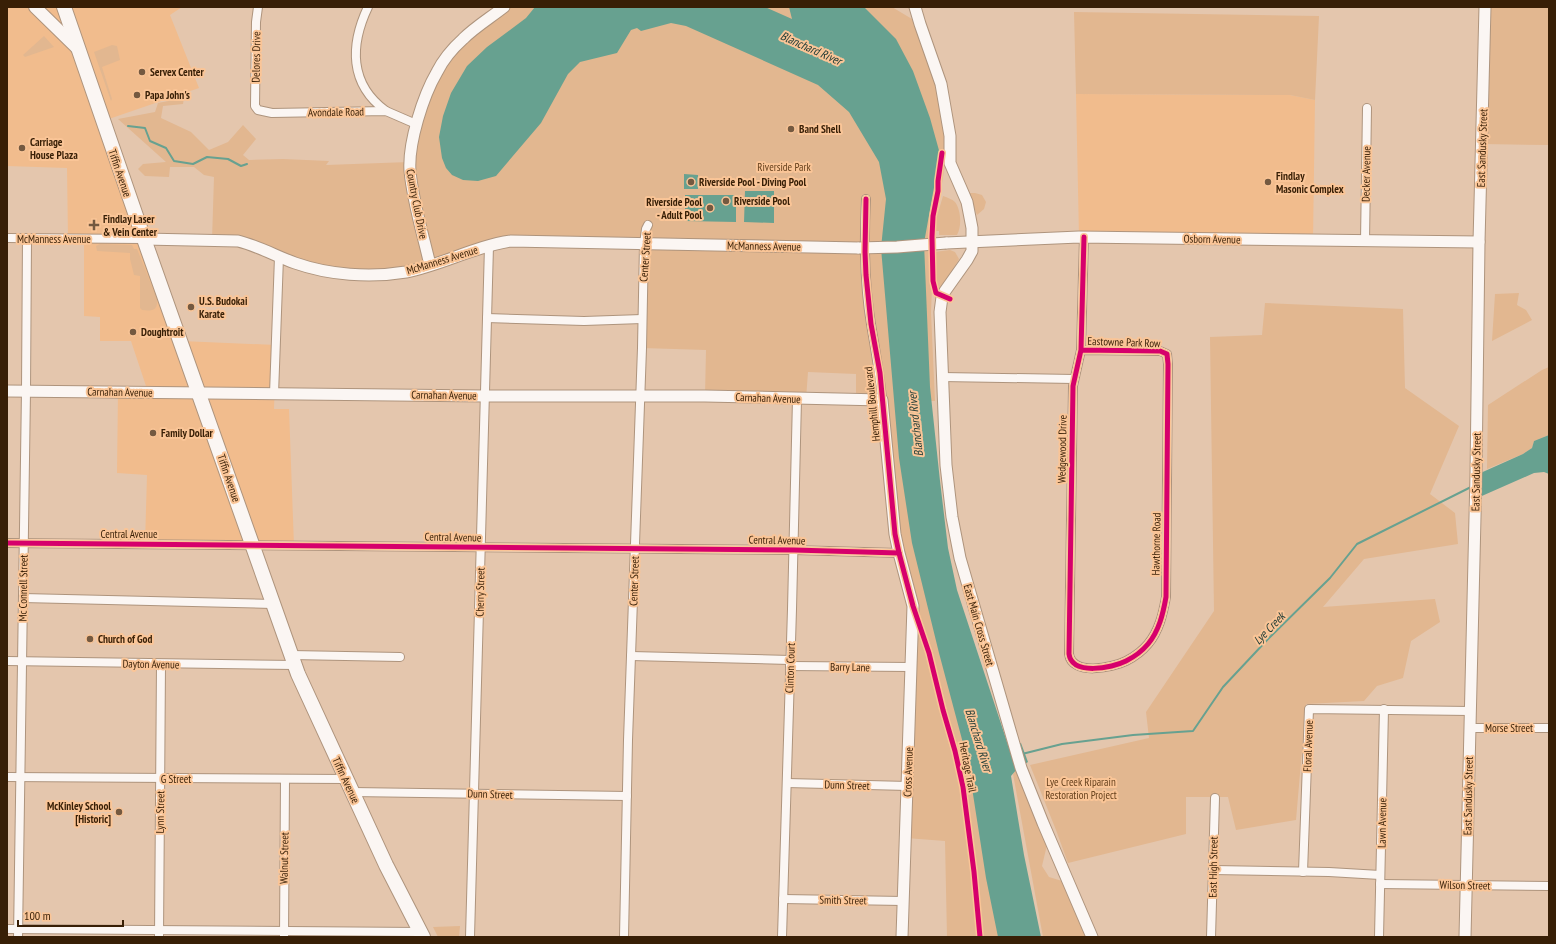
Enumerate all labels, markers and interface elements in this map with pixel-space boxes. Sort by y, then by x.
water label: Blanchard River [778,28,845,69]
street label: Delores Drive [249,31,263,83]
place label: Servex Center [150,65,205,79]
marker: Servex Center [137,67,147,77]
place label: Papa John's [145,88,190,102]
marker: Papa John's [132,90,142,100]
street label: Avondale Road [308,105,364,119]
street label: East Sandusky Street [1474,108,1490,188]
place label: Band Shell [799,122,841,136]
marker: Band Shell [786,124,796,134]
place label: Carriage House Plaza [30,135,78,162]
marker: Carriage House Plaza [17,143,27,153]
street label: Decker Avenue [1359,146,1373,202]
street label: Tiffin Avenue [105,147,135,199]
park label: Riverside Park [757,160,812,174]
street label: Country Club Drive [403,168,431,241]
place label: Findlay Masonic Complex [1276,169,1344,196]
place label: Riverside Pool - Diving Pool [699,175,806,189]
marker: Riverside Pool - Diving Pool [686,177,696,187]
marker: Findlay Masonic Complex [1263,177,1273,187]
place label: Riverside Pool [734,194,790,208]
place label: Riverside Pool - Adult Pool [646,195,702,222]
marker: Riverside Pool [721,196,731,206]
marker: Riverside Pool - Adult Pool [705,203,715,213]
place label: Findlay Laser & Vein Center [103,212,158,239]
marker: Findlay Laser & Vein Center [88,219,100,231]
street label: McManness Avenue [17,232,91,246]
street label: Center Street [636,232,654,282]
street label: Osborn Avenue [1183,232,1241,247]
street label: McManness Avenue [727,238,801,254]
street label: McManness Avenue [405,242,480,277]
place label: U.S. Budokai Karate [199,294,248,321]
marker: U.S. Budokai Karate [186,302,196,312]
place label: Doughtroit [141,325,184,339]
marker: Doughtroit [128,327,138,337]
street label: Eastowne Park Row [1087,334,1161,350]
street label: Hemphill Boulevard [861,366,883,442]
street label: Carnahan Avenue [87,384,153,400]
street label: Carnahan Avenue [411,387,477,403]
water label: Blanchard River [904,389,926,457]
street label: Carnahan Avenue [735,390,801,406]
street label: Wedgewood Drive [1054,414,1070,483]
place label: Family Dollar [161,426,214,440]
marker: Family Dollar [148,428,158,438]
street label: East Sandusky Street [1468,433,1484,511]
street label: Tiffin Avenue [214,452,244,504]
street label: Hawthorne Road [1148,512,1164,576]
street label: Central Avenue [101,527,158,541]
street label: Central Avenue [424,530,482,545]
street label: Central Avenue [748,533,806,548]
street label: Mc Connell Street [15,554,31,622]
street label: Center Street [626,556,642,606]
street label: Cherry Street [473,567,487,617]
street label: East Main Cross Street [961,583,997,667]
water label: Lye Creek [1250,608,1289,647]
place label: Church of God [98,632,152,646]
marker: Church of God [85,634,95,644]
street label: Clinton Court [782,643,798,693]
street label: Dayton Avenue [123,657,180,672]
street label: Barry Lane [830,660,871,674]
water label: Blanchard River [962,707,996,775]
street label: Floral Avenue [1300,719,1316,772]
street label: Morse Street [1485,721,1533,735]
street label: Heritage Trail [956,741,980,794]
street label: Cross Avenue [900,746,916,797]
street label: Tiffin Avenue [329,755,363,806]
street label: East Sandusky Street [1460,757,1476,835]
street label: G Street [161,772,191,786]
park label: Lye Creek Riparain Restoration Project [1045,775,1117,802]
street label: Dunn Street [824,777,870,793]
street label: Dunn Street [467,786,513,802]
street label: Lynn Street [153,791,167,833]
street label: Lawn Avenue [1375,797,1389,848]
place label: McKinley School [Historic] [47,799,111,827]
marker: McKinley School [Historic] [114,807,124,817]
street label: Walnut Street [277,832,291,884]
street label: East High Street [1205,836,1221,898]
street label: Wilson Street [1440,878,1490,892]
street label: Smith Street [819,893,867,907]
scale bar [18,902,123,928]
text: 100 m [24,908,51,923]

